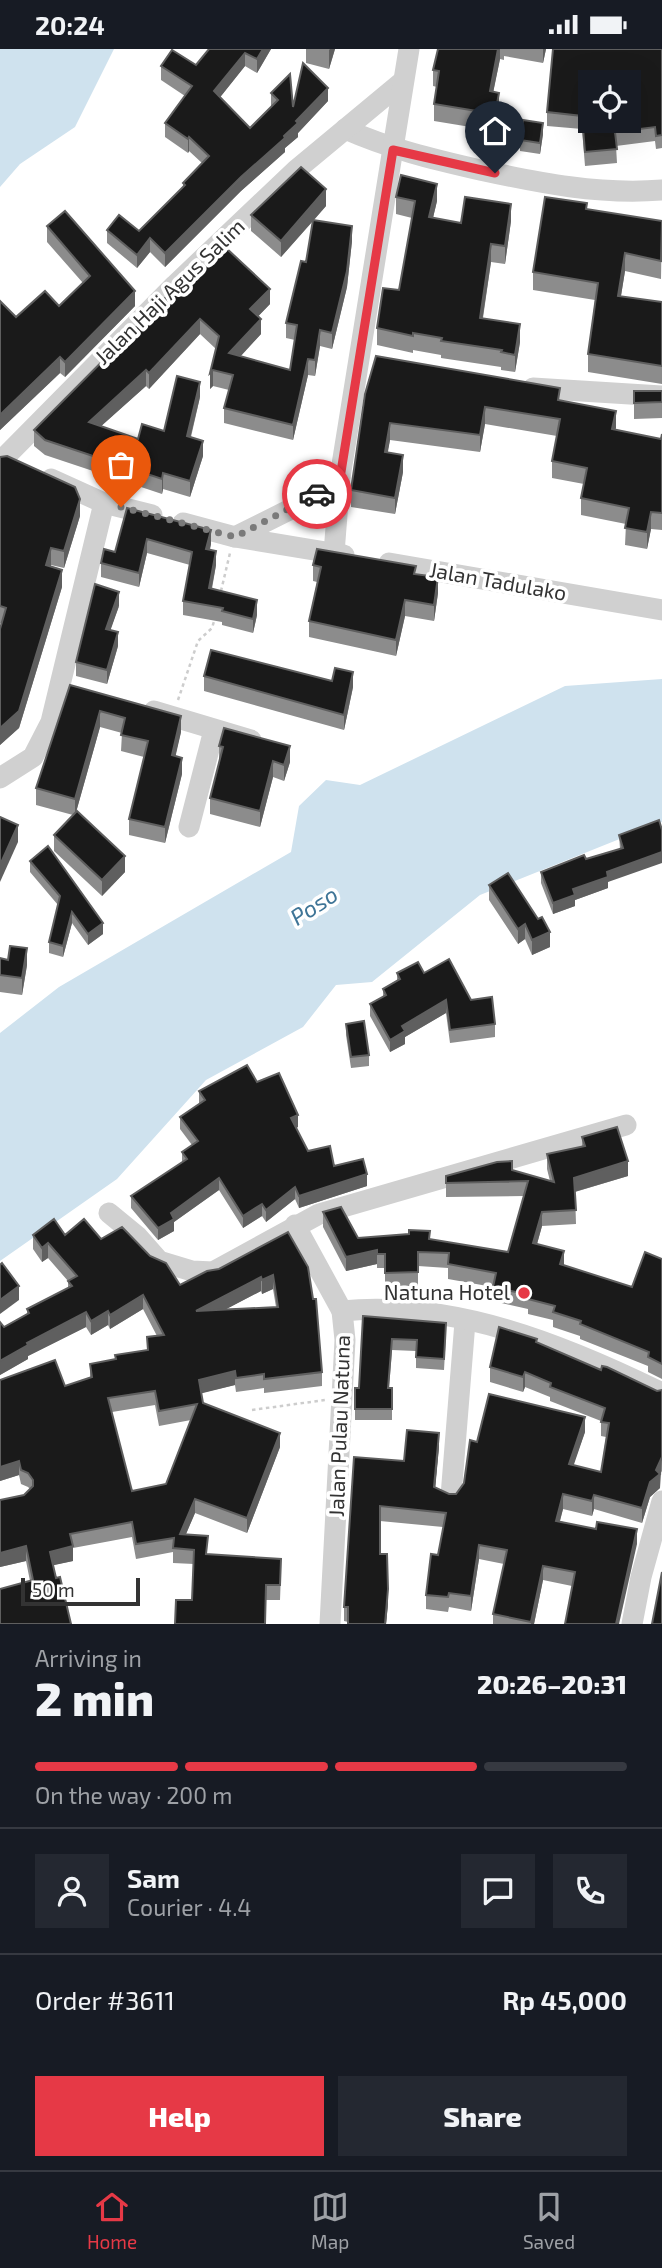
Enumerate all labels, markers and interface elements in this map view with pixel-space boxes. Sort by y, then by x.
text: 20:24 [35,9,105,40]
map controls [578,70,641,133]
button: locate [578,70,641,133]
pin [465,101,525,173]
icon: home [476,112,514,150]
street label: Jalan Haji Agus Salim [89,213,250,370]
pin [91,435,151,507]
icon: bag [102,446,140,484]
courier [282,459,352,529]
icon: car [298,475,336,513]
street label: Jalan Tadulako [428,556,569,605]
water label: Poso [284,880,343,931]
place label: Natuna Hotel [384,1279,511,1304]
marker: Natuna Hotel [516,1285,532,1301]
street label: Jalan Pulau Natuna [323,1334,354,1517]
scale bar [21,1575,140,1607]
text: 50 m [32,1578,75,1601]
text: Arriving in [35,1644,142,1672]
text: 20:26–20:31 [477,1668,627,1699]
text: 2 min [35,1670,154,1725]
text: On the way · 200 m [35,1781,232,1809]
button: person [35,1854,109,1928]
button: chat [461,1854,535,1928]
button: phone [553,1854,627,1928]
text: Sam [127,1862,180,1893]
text: Courier · 4.4 [127,1893,251,1921]
text: Order #3611 [35,1984,175,2015]
text: Rp 45,000 [503,1984,627,2015]
button: Help [35,2076,324,2156]
button: Share [338,2076,627,2156]
tab: Home [87,2188,137,2253]
tab: Map [311,2188,349,2253]
tab: Saved [523,2188,575,2253]

